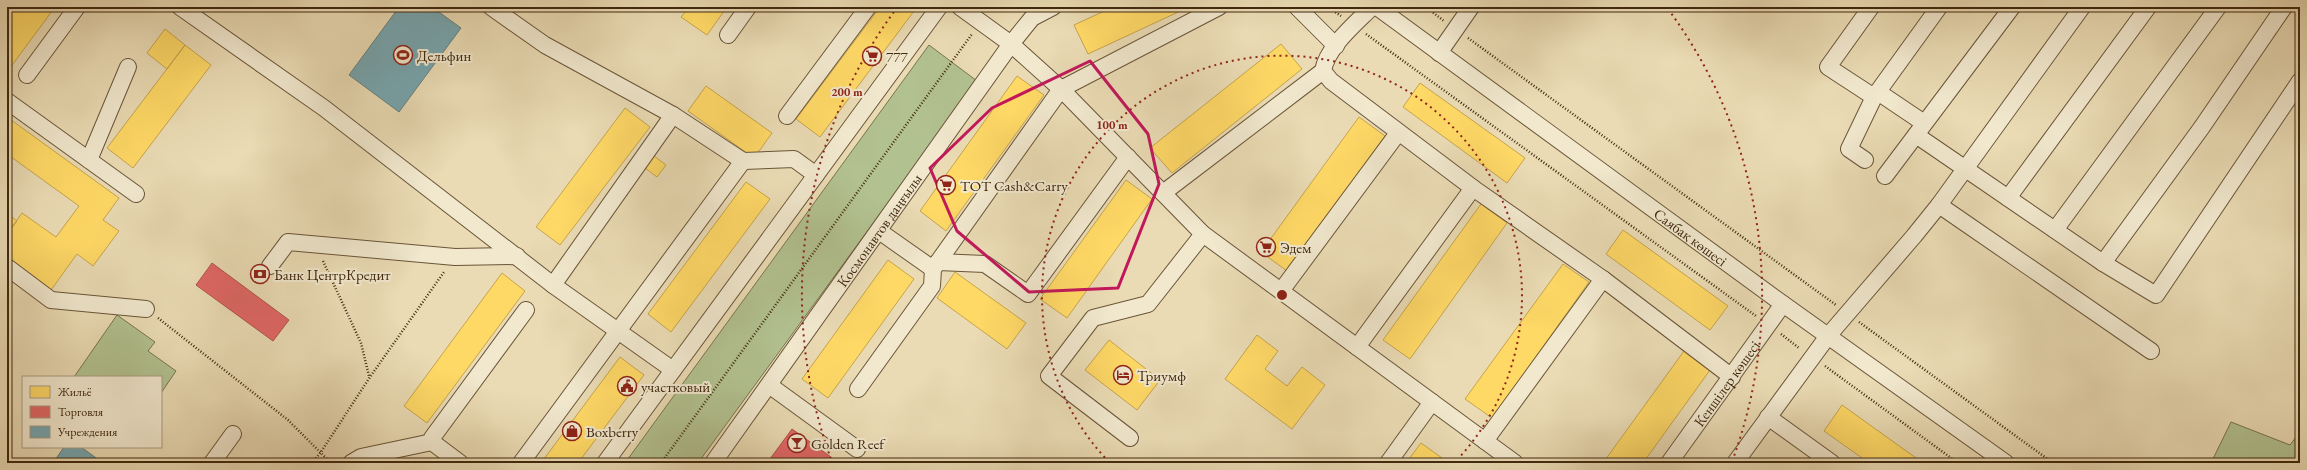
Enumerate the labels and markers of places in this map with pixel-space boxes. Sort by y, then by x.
sports icon: Дельфин [392,44,414,66]
supermarket icon: 777 [861,45,883,67]
place label: Дельфин [417,46,471,65]
place label: 777 [886,47,908,66]
supermarket icon: TOT Cash&Carry [935,174,957,196]
place label: TOT Cash&Carry [960,176,1068,195]
supermarket icon: Эдем [1255,236,1277,258]
place label: Эдем [1280,238,1312,257]
bank icon: Банк ЦентрКредит [249,263,271,285]
place label: Банк ЦентрКредит [274,265,390,284]
centre of rings [1275,288,1289,302]
hotel icon: Триумф [1112,364,1134,386]
place label: Триумф [1137,366,1186,385]
public building icon: участковый [616,375,638,397]
place label: участковый [641,377,710,396]
shop icon: Boxberry [561,420,583,442]
place label: Boxberry [586,422,639,441]
bar icon: Golden Reef [786,432,808,454]
place label: Golden Reef [811,434,886,453]

